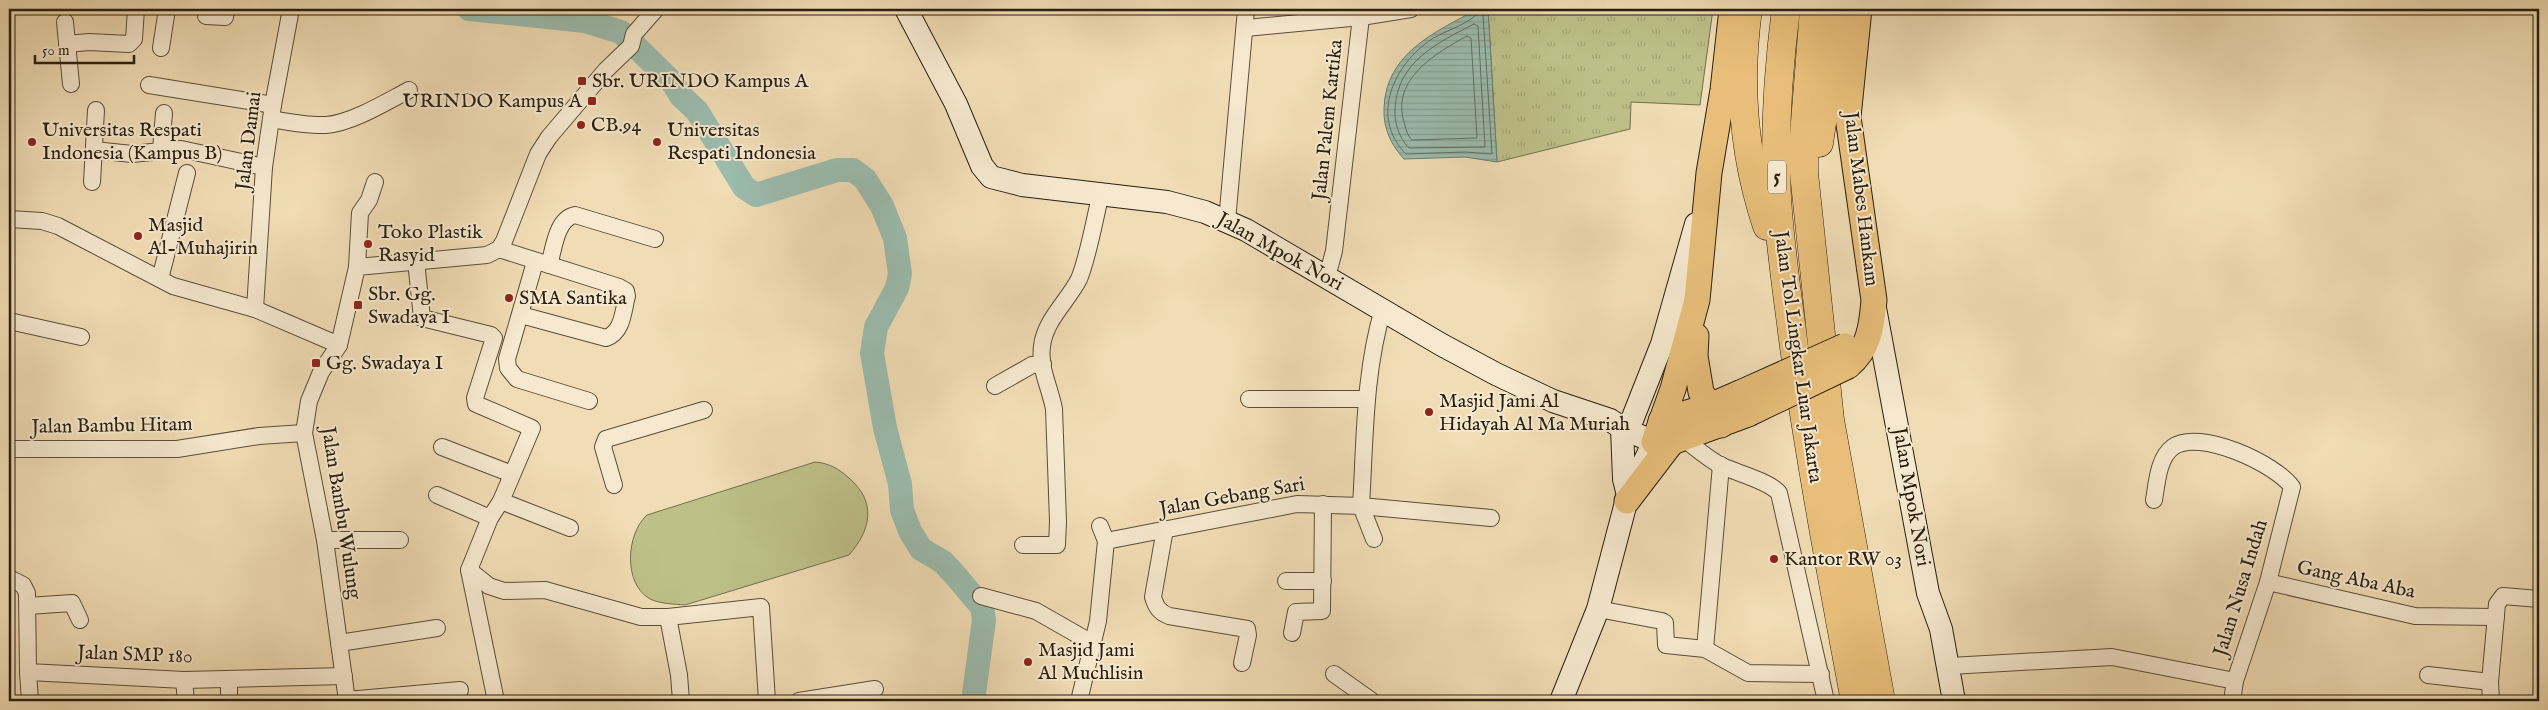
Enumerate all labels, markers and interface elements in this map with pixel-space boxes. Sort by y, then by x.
scale bar [35,32,134,64]
street label: Jalan Palem Kartika [1307,38,1349,204]
text: 50 m [42,41,70,60]
place label: Sbr. URINDO Kampus A [592,69,809,94]
marker: Sbr. URINDO Kampus A [576,75,588,87]
place label: URINDO Kampus A [402,89,582,114]
street label: Jalan Damai [230,90,267,194]
marker: URINDO Kampus A [586,95,598,107]
street label: Jalan Mabes Hankam [1838,108,1884,288]
place label: CB.94 [591,113,641,138]
place label: Universitas Respati Indonesia (Kampus B) [42,118,222,166]
place label: Universitas Respati Indonesia [667,118,816,166]
marker: CB.94 [575,119,587,131]
marker: Universitas Respati Indonesia (Kampus B) [26,136,38,148]
marker: Universitas Respati Indonesia [651,136,663,148]
road number: 5 [1768,160,1786,193]
street label: Jalan Mpok Nori [1211,206,1348,297]
place label: Masjid Al-Muhajirin [147,213,258,261]
place label: Toko Plastik Rasyid [378,220,483,268]
street label: Jalan Tol Lingkar Luar Jakarta [1768,227,1828,485]
marker: Masjid Al-Muhajirin [132,230,144,242]
marker: Toko Plastik Rasyid [362,238,374,250]
place label: Sbr. Gg. Swadaya I [368,282,451,330]
place label: SMA Santika [519,286,627,311]
marker: SMA Santika [503,292,515,304]
marker: Sbr. Gg. Swadaya I [352,299,364,311]
place label: Gg. Swadaya I [326,351,444,376]
marker: Gg. Swadaya I [310,357,322,369]
place label: Masjid Jami Al Hidayah Al Ma Muriah [1439,389,1630,437]
marker: Masjid Jami Al Hidayah Al Ma Muriah [1423,406,1435,418]
street label: Jalan Bambu Hitam [29,412,193,440]
street label: Jalan Bambu Wulung [315,423,367,602]
street label: Jalan Mpok Nori [1886,423,1936,569]
street label: Jalan Gebang Sari [1155,472,1307,522]
street label: Jalan Nusa Indah [2208,516,2274,661]
place label: Kantor RW 03 [1784,547,1902,572]
marker: Kantor RW 03 [1768,553,1780,565]
street label: Gang Aba Aba [2294,555,2418,605]
place label: Masjid Jami Al Muchlisin [1037,638,1144,686]
street label: Jalan SMP 180 [75,640,193,670]
marker: Masjid Jami Al Muchlisin [1022,656,1034,668]

